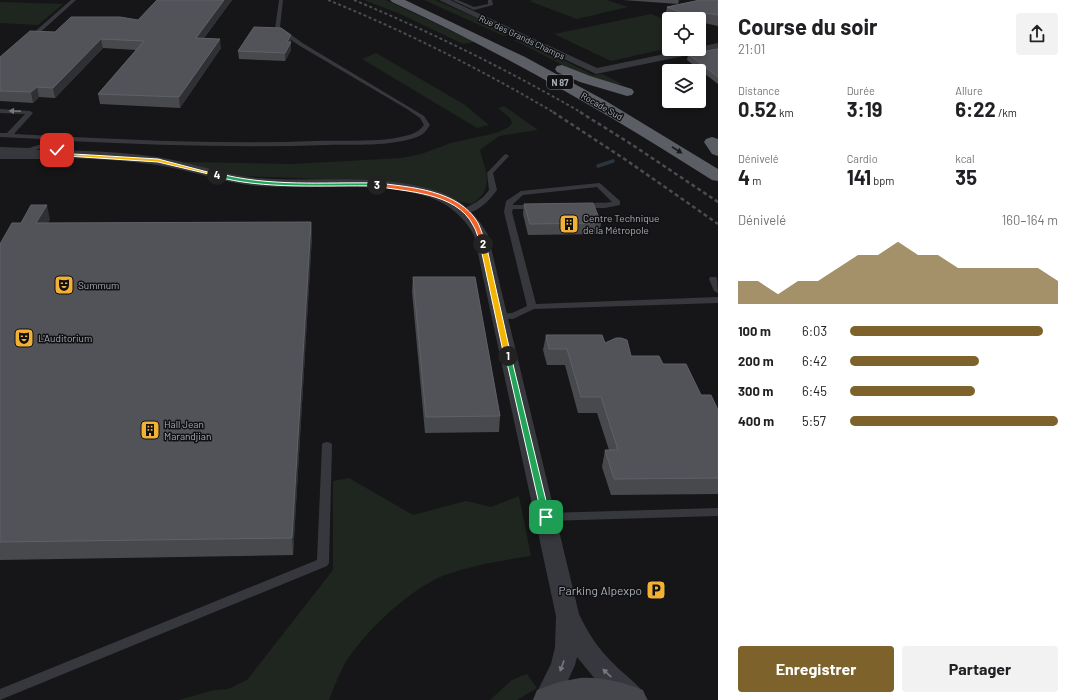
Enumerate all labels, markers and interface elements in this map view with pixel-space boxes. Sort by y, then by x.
street label: Rue des Grands Champs [477,12,567,62]
map controls [662,12,706,108]
button: locate [662,12,706,56]
text: Course du soir [738,13,877,39]
button: share [1016,13,1058,55]
text: 21:01 [738,41,765,57]
button: layers [662,64,706,108]
road number: N 87 [547,75,573,89]
text: Distance [738,84,780,97]
text: Durée [847,84,875,97]
text: Allure [955,84,983,97]
street label: Rocade Sud [579,90,625,122]
text: 0.52 [738,97,777,121]
text: 3:19 [847,97,882,121]
text: 6:22 [955,97,996,121]
text: km [777,106,794,119]
text: /km [996,106,1017,119]
one-way arrow [9,108,21,115]
pin [40,133,74,167]
icon: check [46,139,68,161]
one-way arrow [671,147,683,154]
text: Dénivelé [738,152,779,165]
text: Cardio [847,152,878,165]
text: kcal [955,152,975,165]
pin: 4 [207,165,227,185]
text: 4 [738,165,750,189]
text: 141 [847,165,871,189]
text: 35 [955,165,977,189]
text: 4 [214,168,220,181]
text: m [750,174,761,187]
text: bpm [871,174,894,187]
pin: 3 [367,175,387,195]
text: 3 [374,178,380,191]
place label: Centre Technique de la Métropole [583,212,659,236]
text: Dénivelé [738,212,786,228]
text: 160–164 m [1002,212,1058,228]
building icon: Centre Technique de la Métropole [558,213,580,235]
pin: 2 [473,234,493,254]
text: 2 [480,237,486,250]
theatre icon: Summum [53,274,75,296]
place label: Summum [78,279,119,291]
text: 100 m [738,323,771,339]
text: 6:03 [802,323,827,339]
theatre icon: L'Auditorium [13,327,35,349]
place label: L'Auditorium [38,332,92,344]
pin: 1 [498,346,518,366]
text: 1 [506,349,510,362]
text: 200 m [738,353,774,369]
text: 6:42 [802,353,827,369]
text: 300 m [738,383,773,399]
text: 6:45 [802,383,827,399]
text: 400 m [738,413,774,429]
text: 5:57 [802,413,826,429]
place label: Hall Jean Marandjian [164,418,211,442]
building icon: Hall Jean Marandjian [139,419,161,441]
pin [529,500,563,534]
icon: arrive [535,506,557,528]
parking icon: Parking Alpexpo [645,579,667,601]
place label: Parking Alpexpo [558,583,642,597]
button: Enregistrer [738,646,894,692]
button: Partager [902,646,1058,692]
one-way arrow [559,661,565,673]
one-way arrow [602,668,612,678]

